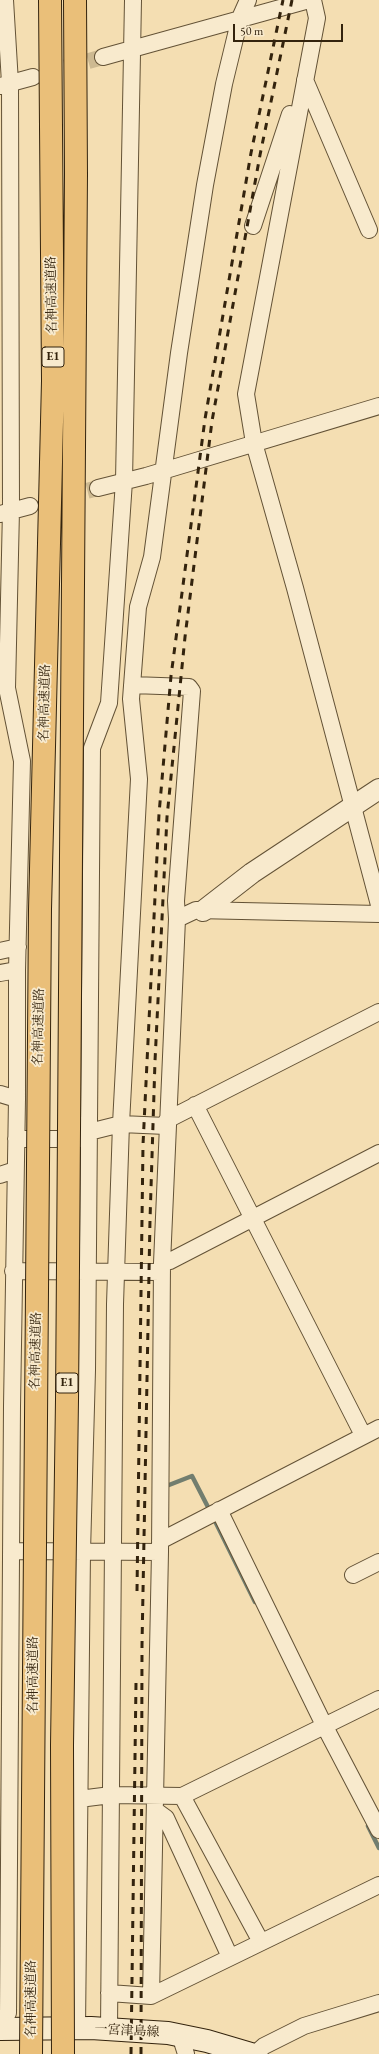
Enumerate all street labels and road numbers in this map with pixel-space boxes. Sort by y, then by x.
street label: 名神高速道路 [44,256,60,334]
road number: E1 [42,347,64,367]
street label: 名神高速道路 [37,664,53,742]
street label: 名神高速道路 [31,988,47,1066]
street label: 名神高速道路 [28,1312,44,1390]
road number: E1 [56,1373,78,1393]
street label: 名神高速道路 [25,1636,41,1714]
street label: 名神高速道路 [23,1960,39,2038]
street label: 一宮津島線 [94,2022,160,2040]

